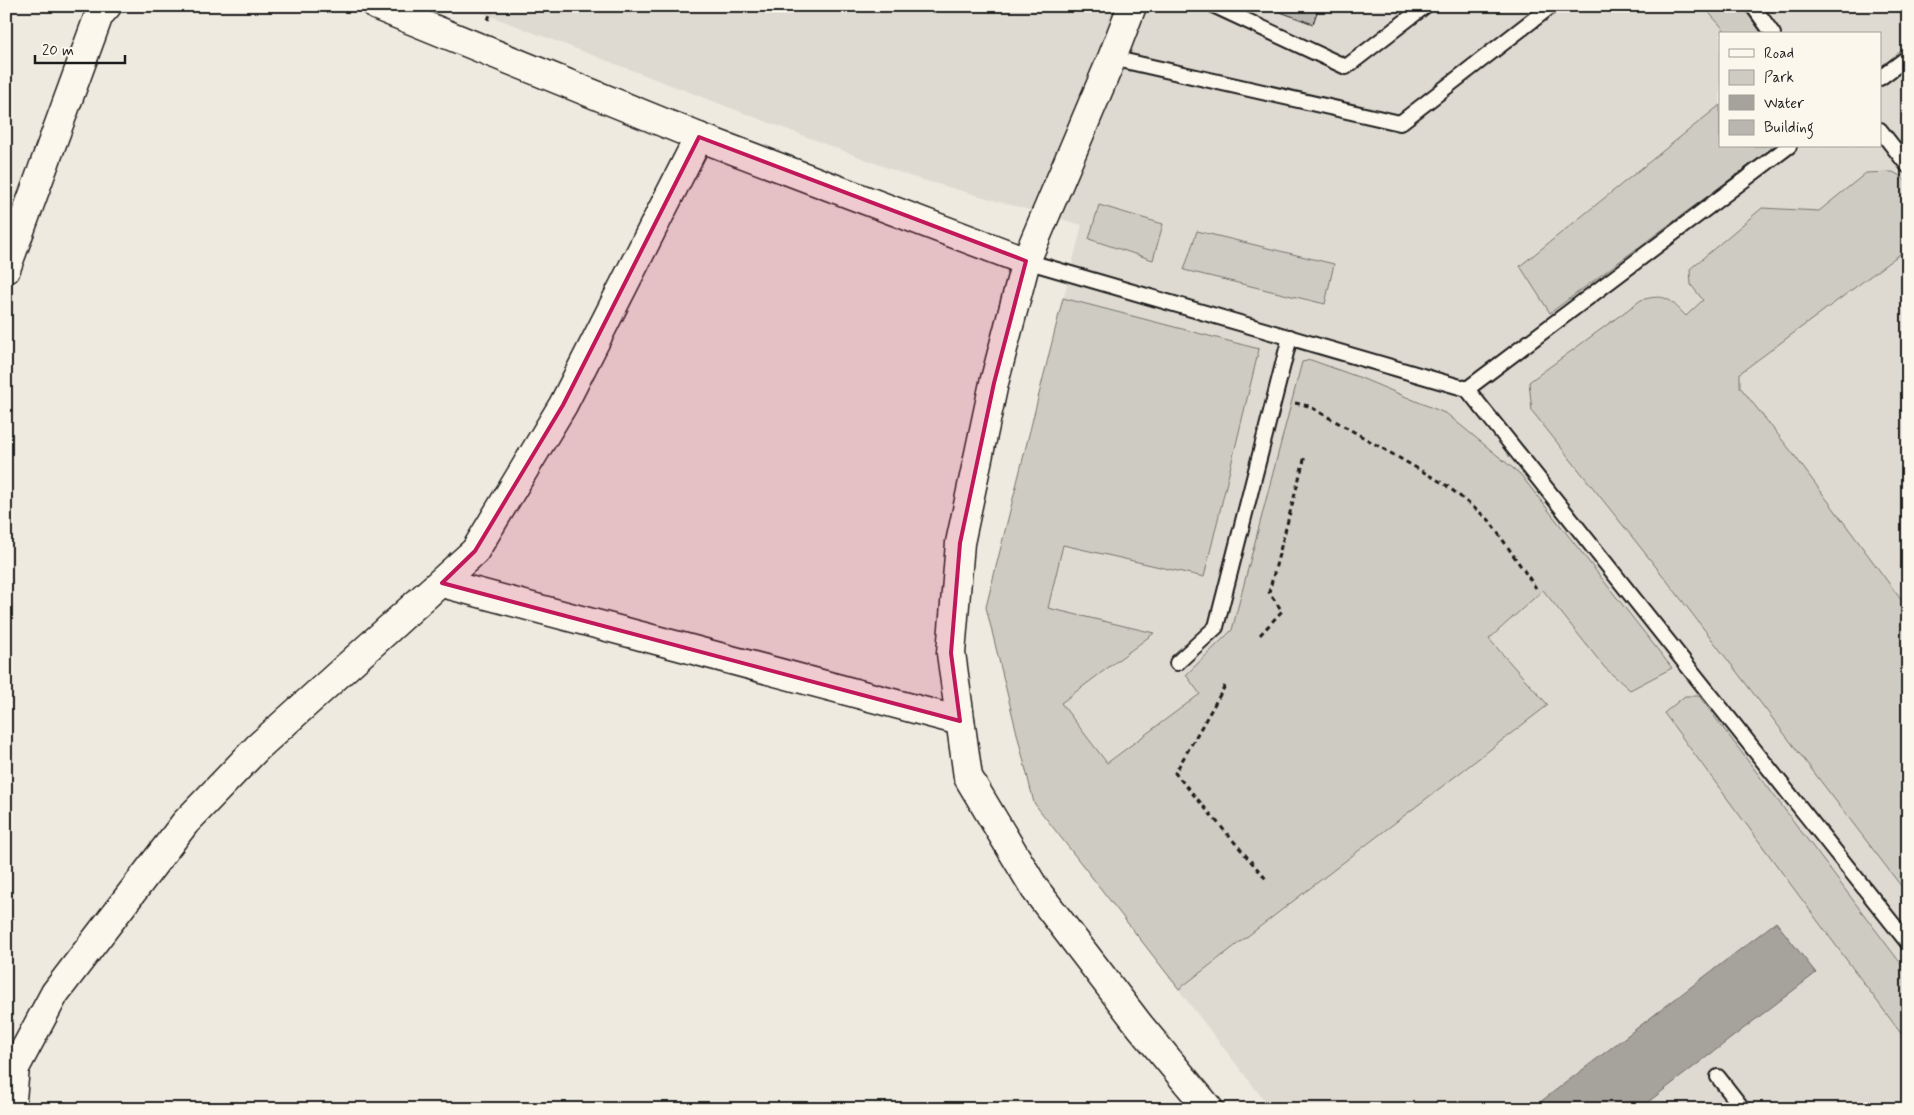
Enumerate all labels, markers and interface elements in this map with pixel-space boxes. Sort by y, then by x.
scale bar [35,32,125,64]
legend [1719,32,1882,148]
text: 20 m [42,41,74,61]
text: Road [1764,44,1794,64]
text: Park [1764,68,1794,88]
text: Water [1764,94,1804,114]
text: Building [1764,118,1814,139]

